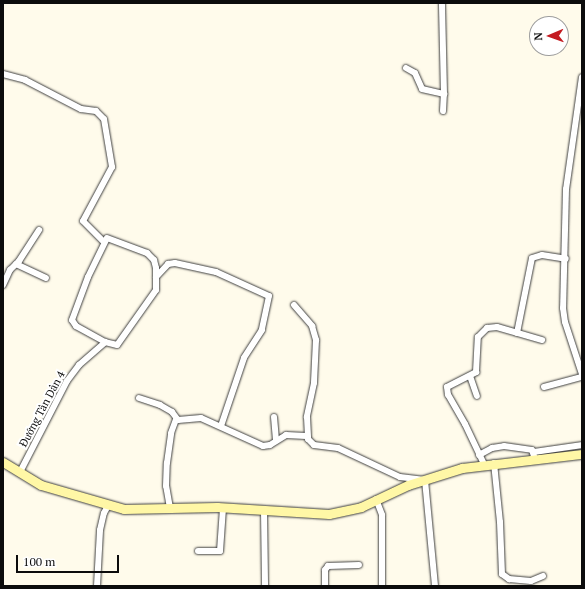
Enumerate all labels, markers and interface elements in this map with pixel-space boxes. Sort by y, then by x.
north arrow [529,16,569,56]
text: N [531,32,545,41]
street label: Đướng Tân Dân 4 [16,369,68,449]
scale bar [18,547,121,573]
text: 100 m [23,554,55,569]

